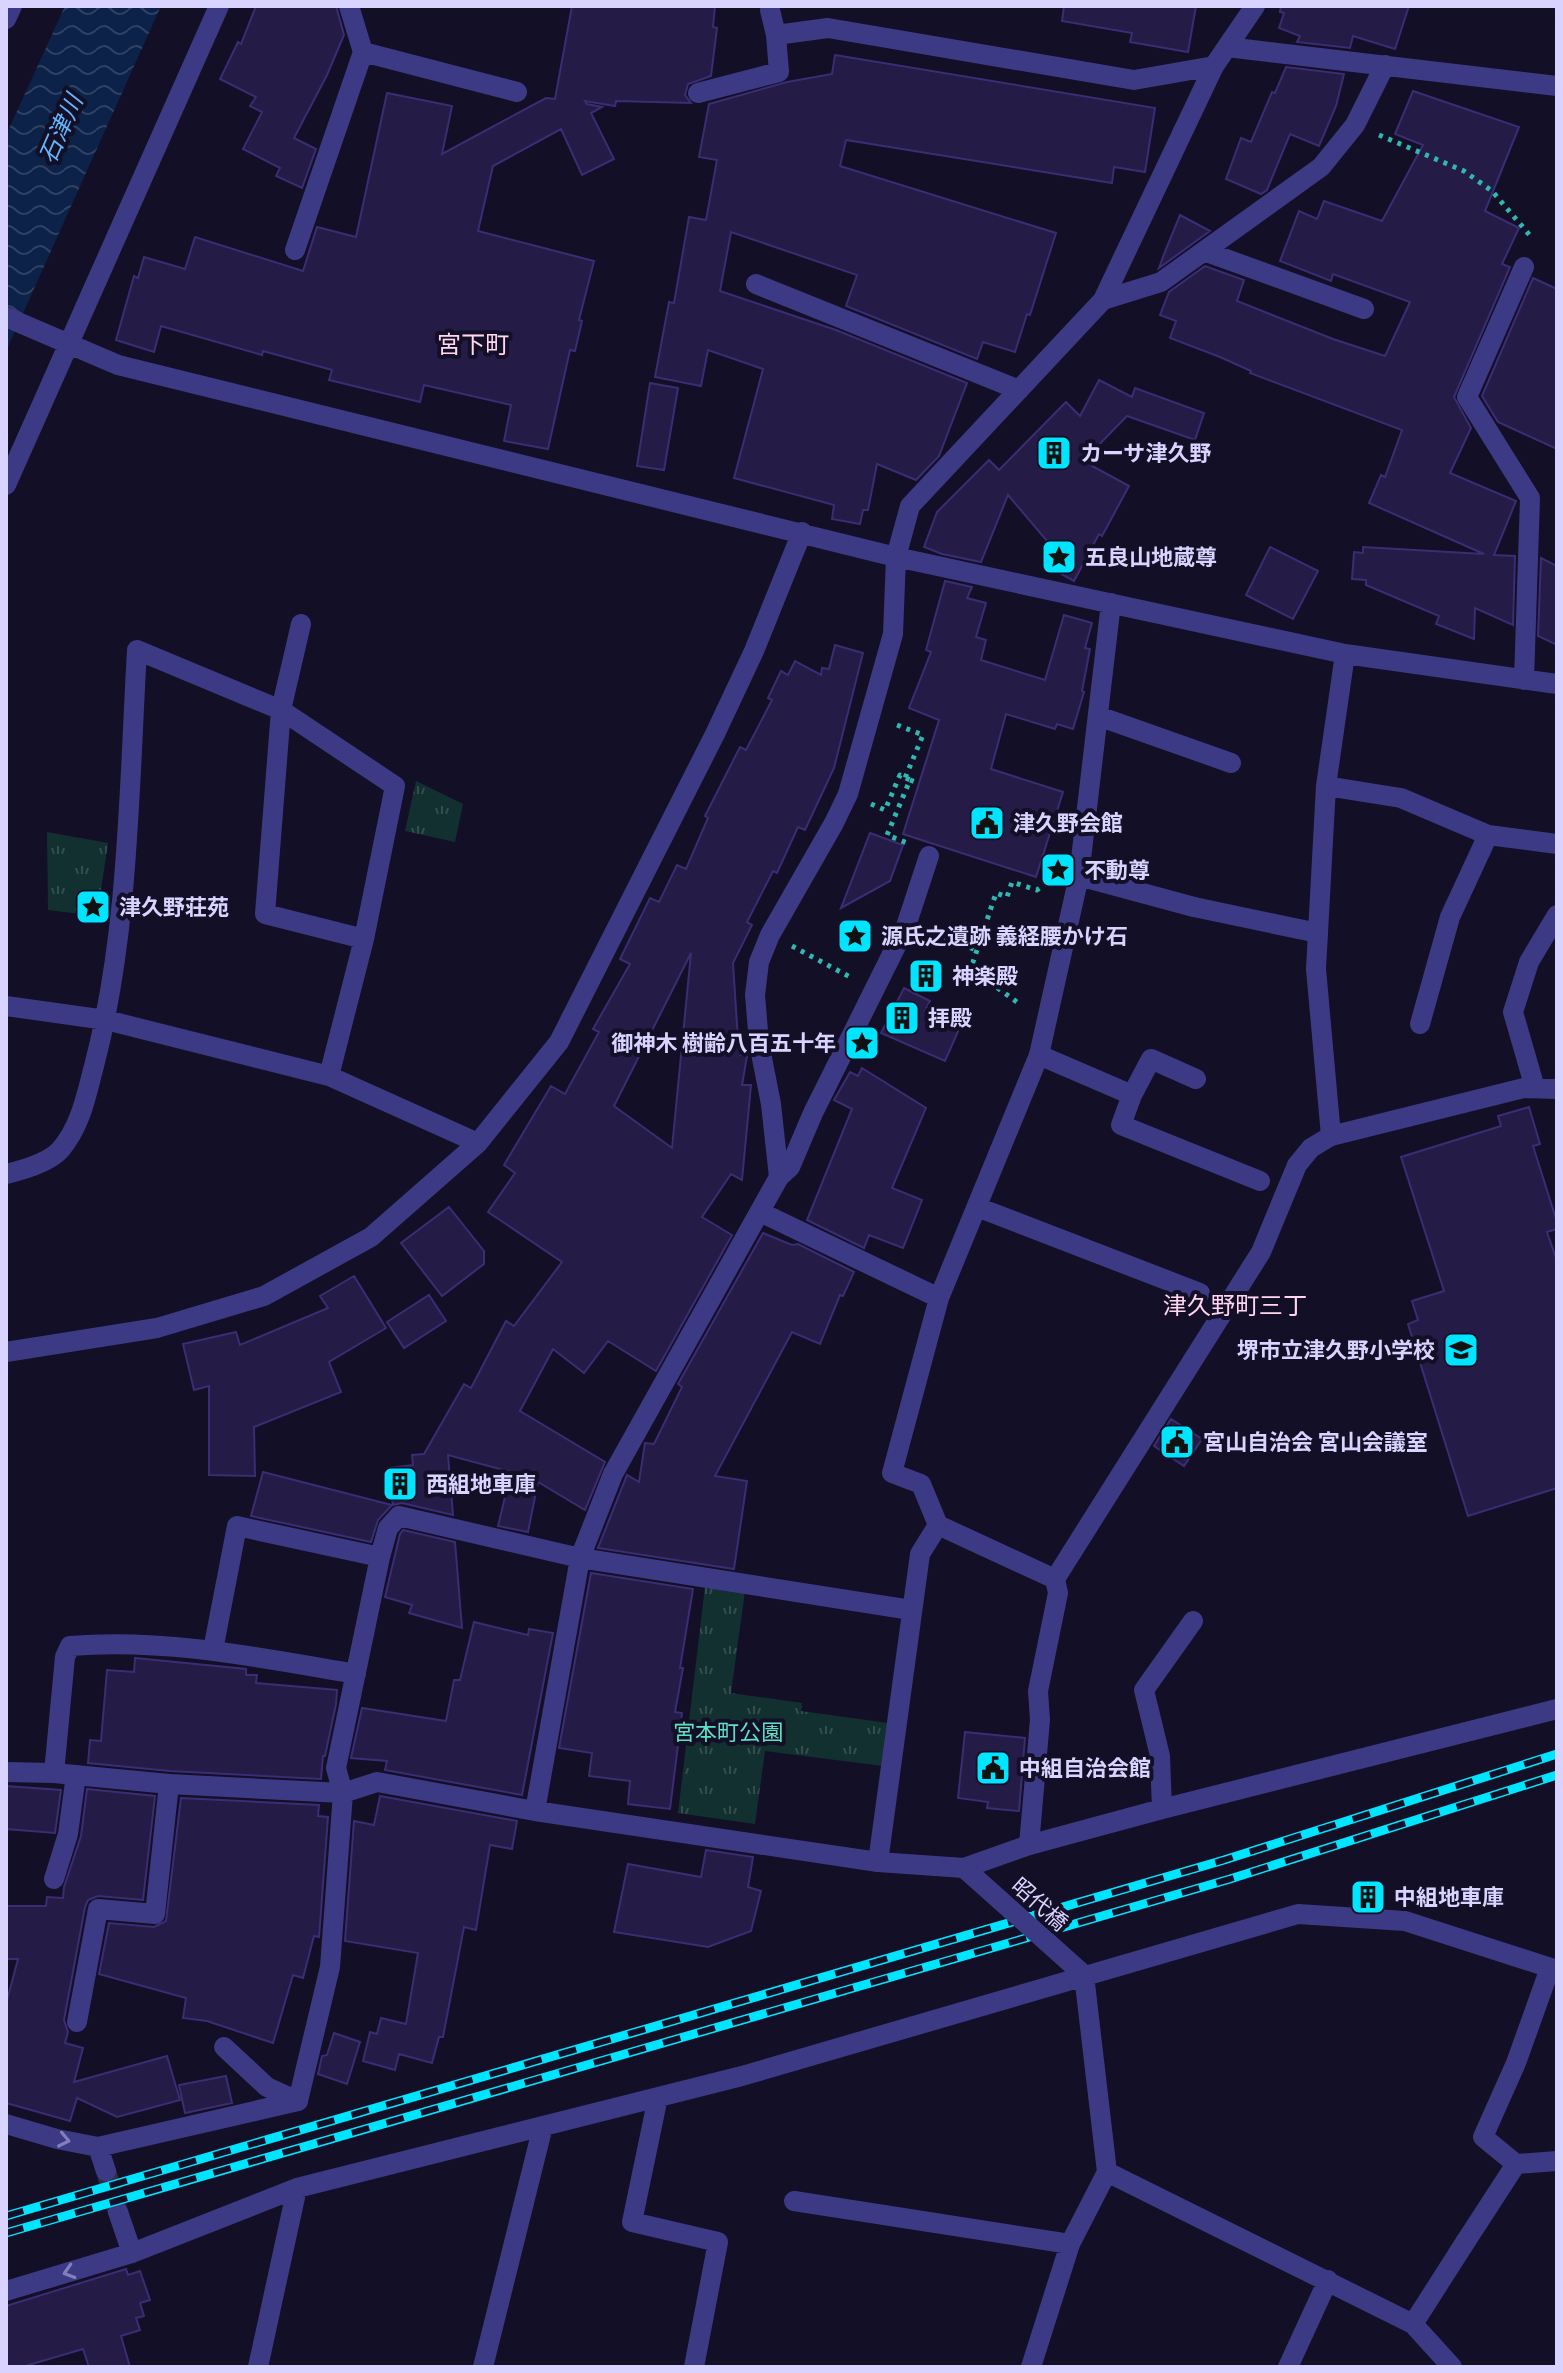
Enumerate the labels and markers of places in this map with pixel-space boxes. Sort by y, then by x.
building icon: カーサ津久野 [1035,434,1073,472]
place label: カーサ津久野 [1080,440,1212,467]
place icon: 五良山地蔵尊 [1040,538,1078,576]
place label: 五良山地蔵尊 [1085,544,1217,571]
public building icon: 津久野会館 [968,804,1006,842]
place label: 津久野会館 [1013,810,1123,837]
place icon: 不動尊 [1039,851,1077,889]
place label: 不動尊 [1084,857,1150,884]
place icon: 津久野荘苑 [74,888,112,926]
place label: 津久野荘苑 [119,894,229,921]
place icon: 源氏之遺跡 義経腰かけ石 [836,917,874,955]
place label: 源氏之遺跡 義経腰かけ石 [881,923,1128,950]
building icon: 神楽殿 [907,957,945,995]
place label: 神楽殿 [952,963,1018,990]
building icon: 拝殿 [883,999,921,1037]
place label: 拝殿 [928,1005,972,1032]
place icon: 御神木 樹齢八百五十年 [843,1024,881,1062]
place label: 御神木 樹齢八百五十年 [611,1030,836,1057]
school or university icon: 堺市立津久野小学校 [1442,1331,1480,1369]
place label: 堺市立津久野小学校 [1237,1337,1435,1364]
public building icon: 宮山自治会 宮山会議室 [1158,1423,1196,1461]
place label: 宮山自治会 宮山会議室 [1203,1429,1428,1456]
building icon: 西組地車庫 [381,1465,419,1503]
place label: 西組地車庫 [426,1471,536,1498]
public building icon: 中組自治会館 [974,1749,1012,1787]
place label: 中組自治会館 [1019,1755,1151,1782]
building icon: 中組地車庫 [1349,1878,1387,1916]
place label: 中組地車庫 [1394,1884,1504,1911]

